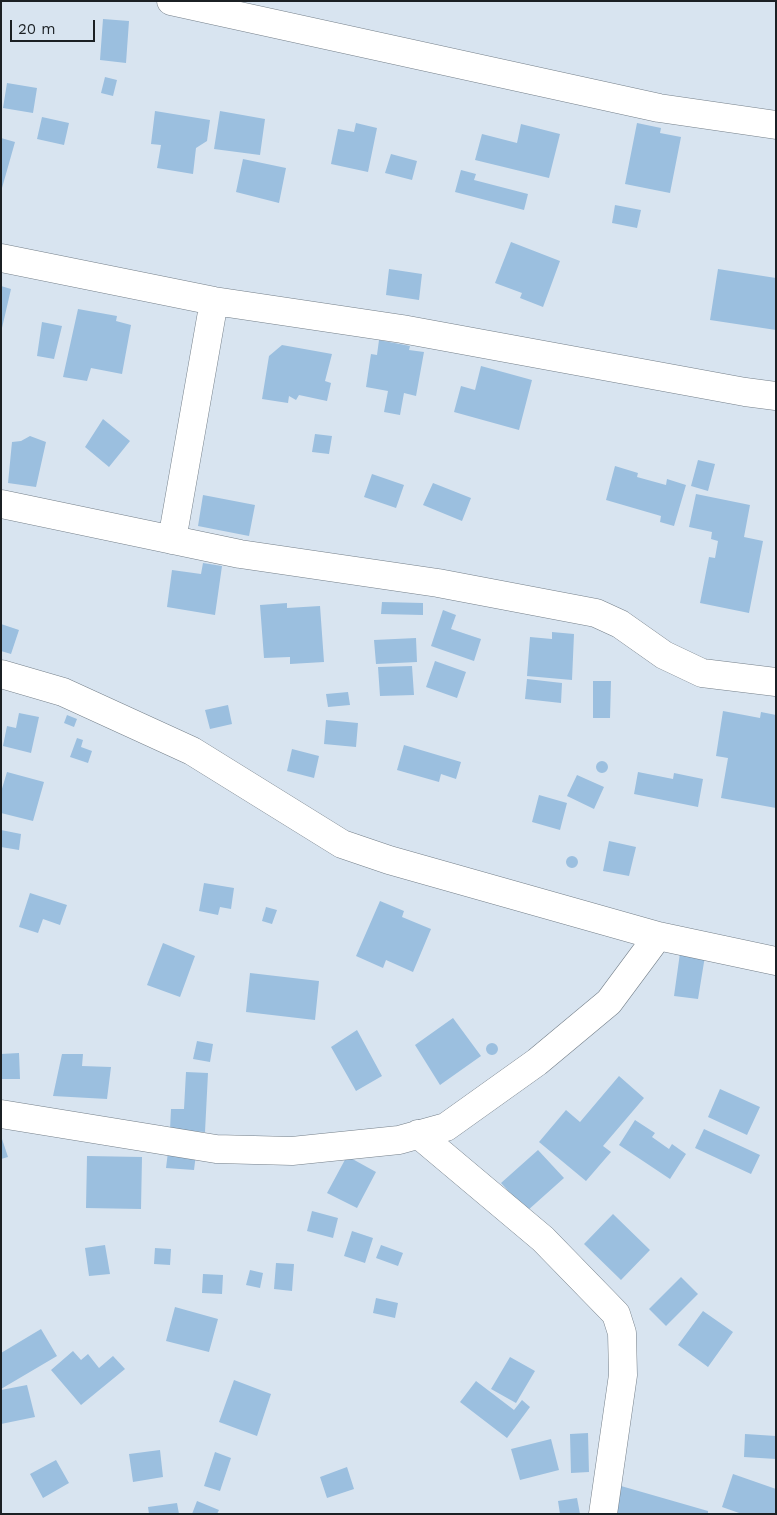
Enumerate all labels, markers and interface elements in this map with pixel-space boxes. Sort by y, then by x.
scale bar [12,10,98,42]
text: 20 m [18,20,56,38]

